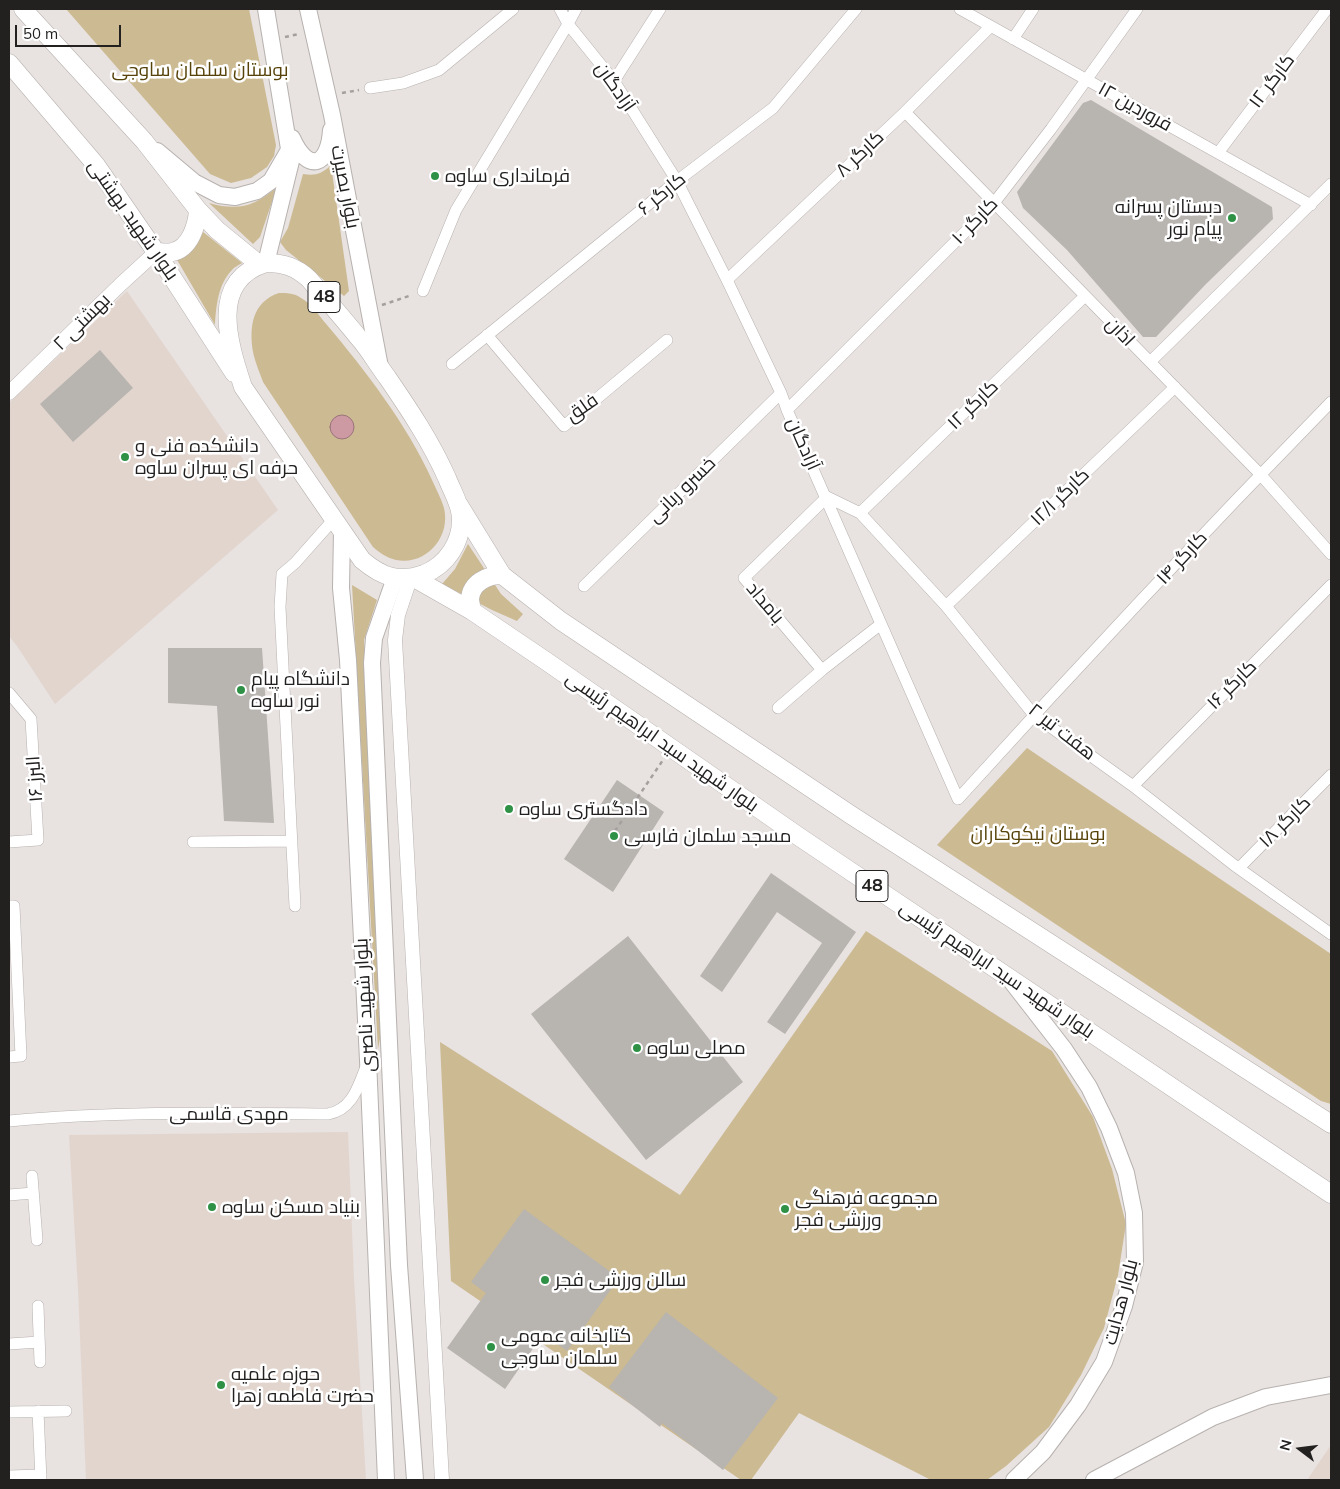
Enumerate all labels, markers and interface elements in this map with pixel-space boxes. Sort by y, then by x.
scale bar [18,15,124,47]
text: 50 m [23,24,58,43]
street label: کارگر ۱۲ [1244,49,1300,113]
street label: آزادگان [590,58,640,116]
park label: بوستان سلمان ساوجی [111,59,289,81]
street label: ۱۲ فروردین [1094,77,1176,137]
street label: کارگر ۸ [831,126,889,182]
street label: بلوار بصیرت [326,143,364,231]
street label: بلوار شهید بهشتی [83,155,183,285]
place label: فرمانداری ساوه [445,165,570,187]
street label: کارگر ۶ [633,168,691,220]
marker: فرمانداری ساوه [429,170,441,182]
street label: کارگر ۱۰ [947,193,1003,249]
place label: دبستان پسرانه پیام نور [1115,196,1222,240]
marker: دبستان پسرانه پیام نور [1226,212,1238,224]
road number: 48 [308,282,340,312]
street label: بهشتی ۲ [49,289,115,355]
street label: اذان [1101,313,1139,351]
street label: کارگر ۱۲ [943,375,1003,435]
street label: فلق [561,389,603,427]
street label: آزادگان [781,414,825,474]
place label: دانشکده فنی و حرفه ای پسران ساوه [135,435,298,479]
marker: دانشکده فنی و حرفه ای پسران ساوه [119,451,131,463]
street label: خسرو ربانی [643,452,721,528]
street label: کارگر ۱۲/۱ [1026,463,1094,531]
street label: کارگر ۱۴ [1152,527,1212,589]
street label: بامداد [741,578,789,628]
street label: کارگر ۱۶ [1202,655,1262,715]
street label: بلوار شهید سید ابراهیم رئیسی [561,667,763,817]
place label: دانشگاه پیام نور ساوه [251,668,350,712]
marker: دانشگاه پیام نور ساوه [235,684,247,696]
street label: هفت تیر ۲ [1024,699,1100,765]
street label: البرز ۱۶ [22,755,48,803]
street label: کارگر ۱۸ [1254,791,1316,853]
place label: دادگستری ساوه [519,798,648,820]
marker: دادگستری ساوه [503,803,515,815]
park label: بوستان نیکوکاران [971,823,1105,845]
place label: مسجد سلمان فارسی [624,825,791,847]
marker: مسجد سلمان فارسی [608,830,620,842]
road number: 48 [856,870,888,901]
street label: بلوار شهید سید ابراهیم رئیسی [895,896,1099,1044]
street label: بلوار شهید ناصری [350,937,380,1073]
place label: مصلی ساوه [647,1037,746,1059]
marker: مصلی ساوه [631,1042,643,1054]
street label: مهدی قاسمی [169,1103,289,1125]
place label: مجموعه فرهنگی ورزشی فجر [795,1187,938,1231]
place label: بنیاد مسکن ساوه [222,1196,360,1218]
marker: بنیاد مسکن ساوه [206,1201,218,1213]
marker: مجموعه فرهنگی ورزشی فجر [779,1203,791,1215]
street label: بلوار هدایت [1099,1257,1143,1347]
place label: سالن ورزشی فجر [555,1269,686,1291]
marker: سالن ورزشی فجر [539,1274,551,1286]
place label: کتابخانه عمومی سلمان ساوجی [501,1325,631,1369]
marker: کتابخانه عمومی سلمان ساوجی [485,1341,497,1353]
place label: حوزه علمیه حضرت فاطمه زهرا [231,1363,374,1407]
marker: حوزه علمیه حضرت فاطمه زهرا [215,1379,227,1391]
north arrow [1275,1424,1325,1474]
text: N [1275,1438,1296,1453]

